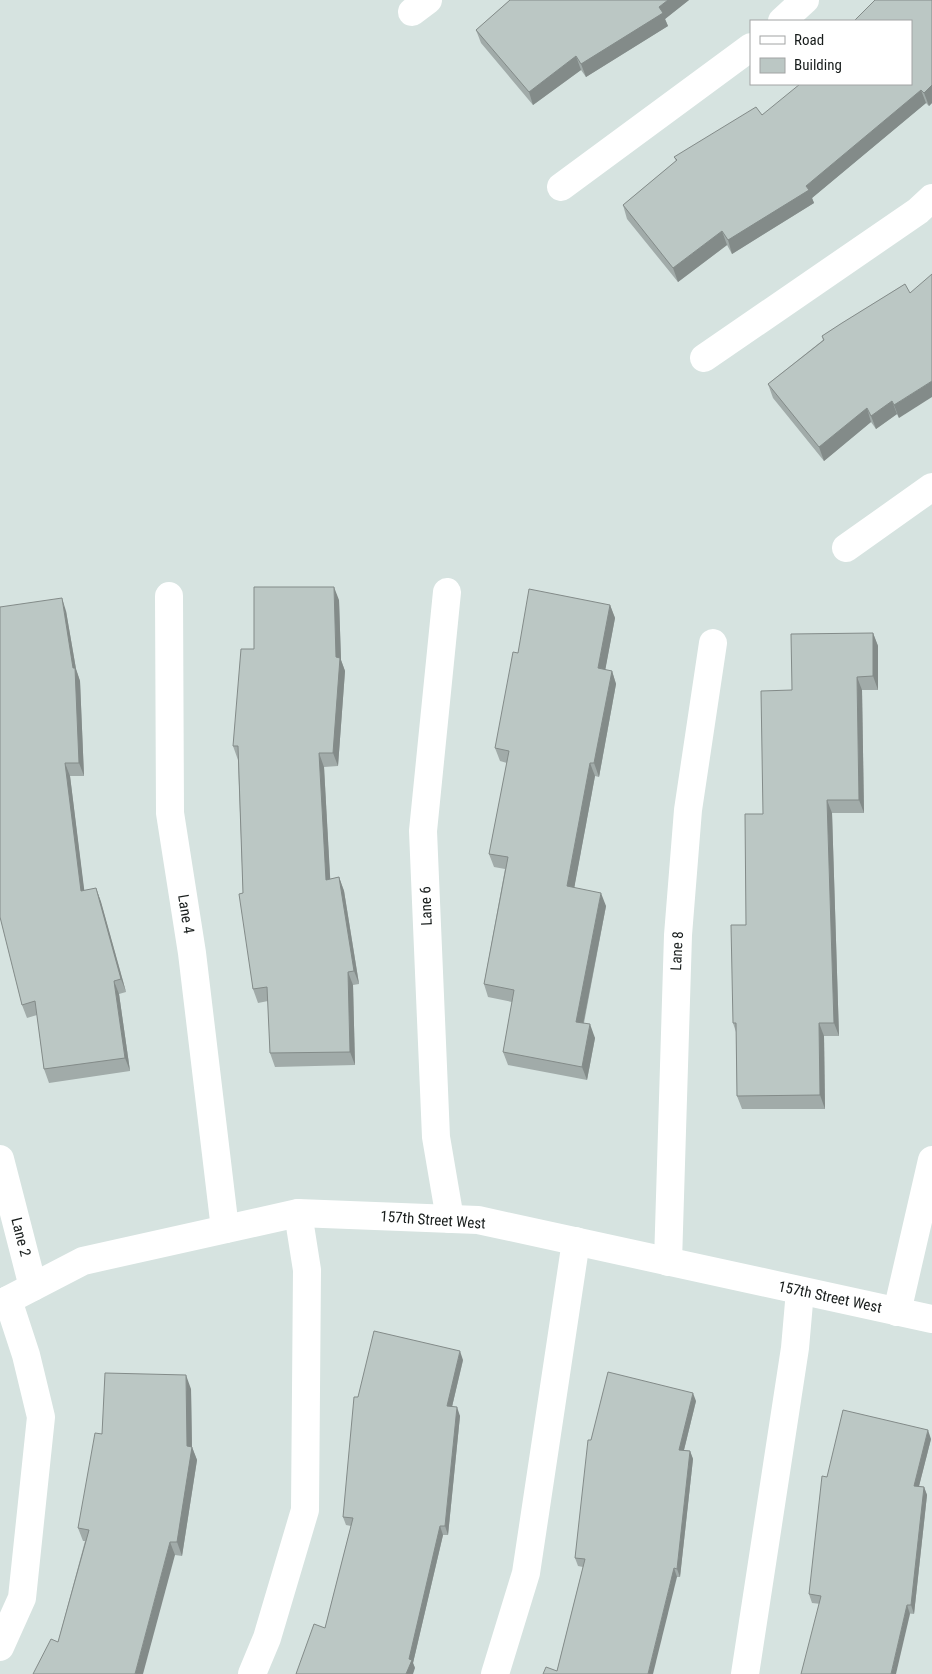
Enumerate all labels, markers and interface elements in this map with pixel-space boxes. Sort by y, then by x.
legend [750,20,912,85]
text: Road [794,31,824,49]
text: Building [794,56,842,74]
street label: Lane 6 [416,886,436,926]
street label: Lane 4 [174,893,198,935]
street label: Lane 8 [667,931,687,971]
street label: 157th Street West [380,1207,486,1233]
street label: Lane 2 [7,1216,35,1258]
street label: 157th Street West [777,1277,883,1317]

